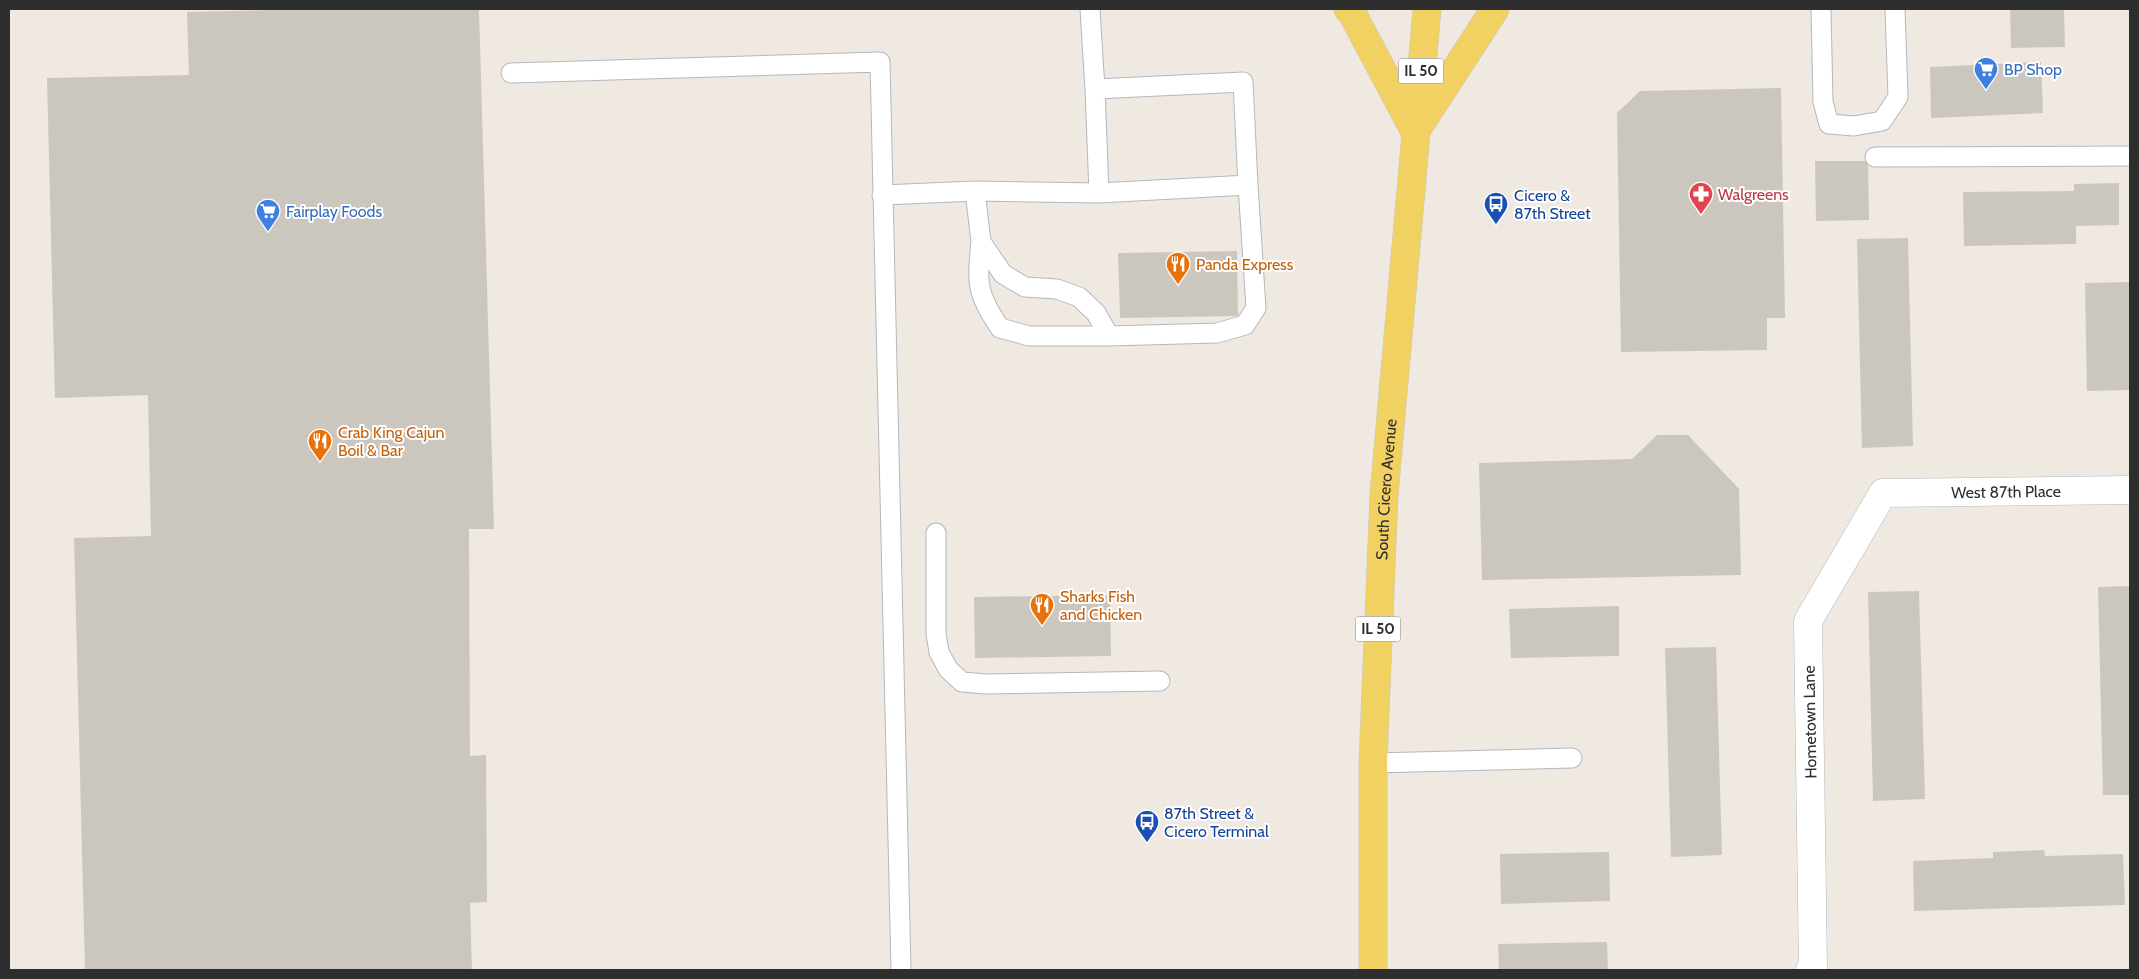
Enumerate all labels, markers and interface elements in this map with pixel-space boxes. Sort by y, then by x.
supermarket icon: BP Shop [1973,56,1999,90]
road number: IL 50 [1398,58,1444,84]
place label: BP Shop [2004,60,2062,79]
pharmacy icon: Walgreens [1688,181,1714,215]
place label: Walgreens [1718,185,1789,204]
place label: Cicero & 87th Street [1514,186,1591,223]
bus stop icon: Cicero & 87th Street [1483,191,1509,225]
supermarket icon: Fairplay Foods [255,198,281,232]
place label: Fairplay Foods [286,202,382,221]
restaurant icon: Panda Express [1165,251,1191,285]
place label: Panda Express [1196,255,1294,274]
street label: South Cicero Avenue [1372,418,1400,560]
place label: Crab King Cajun Boil & Bar [338,423,445,460]
restaurant icon: Crab King Cajun Boil & Bar [307,428,333,462]
street label: West 87th Place [1951,481,2061,502]
place label: Sharks Fish and Chicken [1060,587,1142,624]
restaurant icon: Sharks Fish and Chicken [1029,592,1055,626]
road number: IL 50 [1356,616,1400,642]
street label: Hometown Lane [1800,665,1820,779]
place label: 87th Street & Cicero Terminal [1164,804,1269,841]
bus stop icon: 87th Street & Cicero Terminal [1134,809,1160,843]

